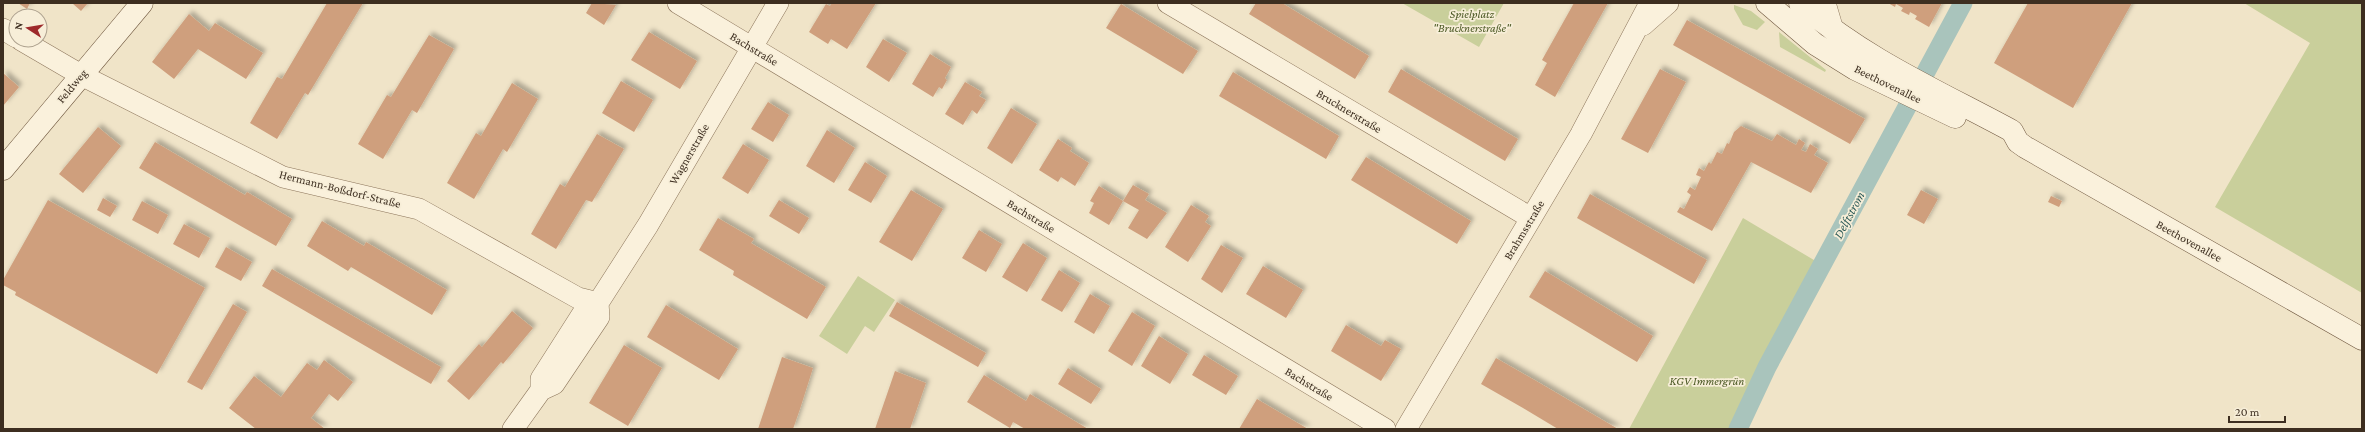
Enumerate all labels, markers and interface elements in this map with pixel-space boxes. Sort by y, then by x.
park label: Spielplatz "Brucknerstraße" [1433,7,1512,35]
north arrow [8,8,48,48]
text: N [12,21,25,31]
street label: Bachstraße [727,29,781,69]
street label: Beethovenallee [1852,62,1924,106]
street label: Feldweg [54,66,90,106]
street label: Brucknerstraße [1314,86,1384,136]
street label: Wagnerstraße [666,121,712,187]
street label: Hermann-Boßdorf-Straße [278,167,402,211]
water label: Delftstrom [1830,188,1868,241]
street label: Bachstraße [1004,196,1058,236]
street label: Brahmsstraße [1501,198,1547,262]
street label: Beethovenallee [2154,217,2224,265]
street label: Bachstraße [1282,364,1336,404]
park label: KGV Immergrün [1670,374,1744,388]
scale bar [2229,398,2285,424]
text: 20 m [2235,405,2260,419]

